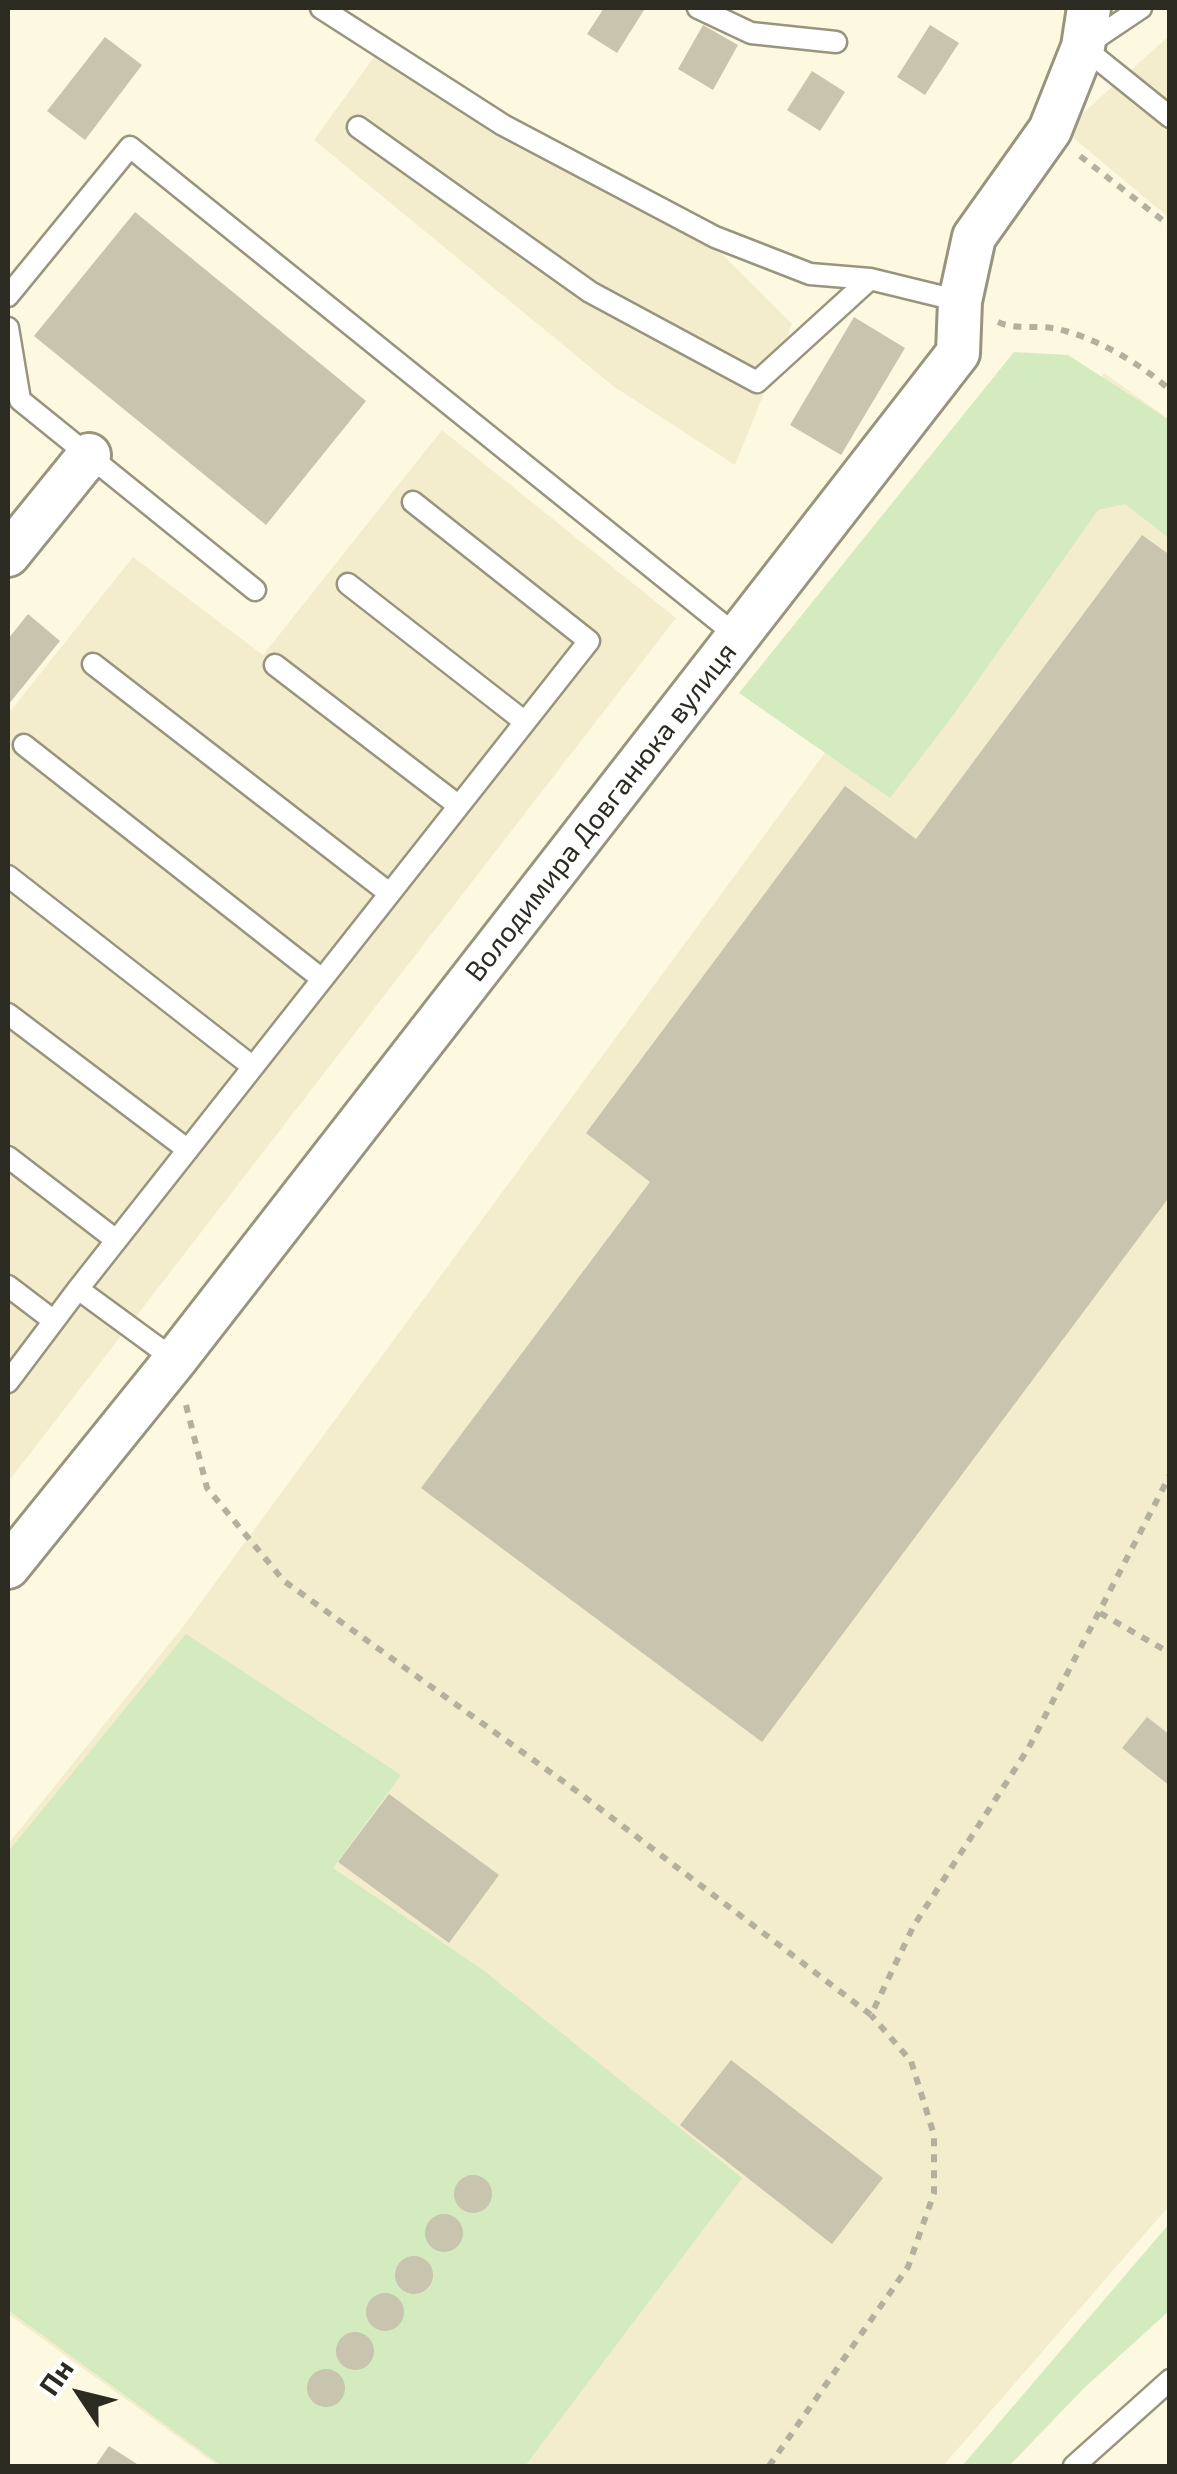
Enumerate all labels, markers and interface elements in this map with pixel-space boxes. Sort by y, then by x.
street label: Володимира Довганюка вулиця [458,636,744,988]
north arrow [30,2344,130,2444]
text: Пн [31,2352,80,2401]

